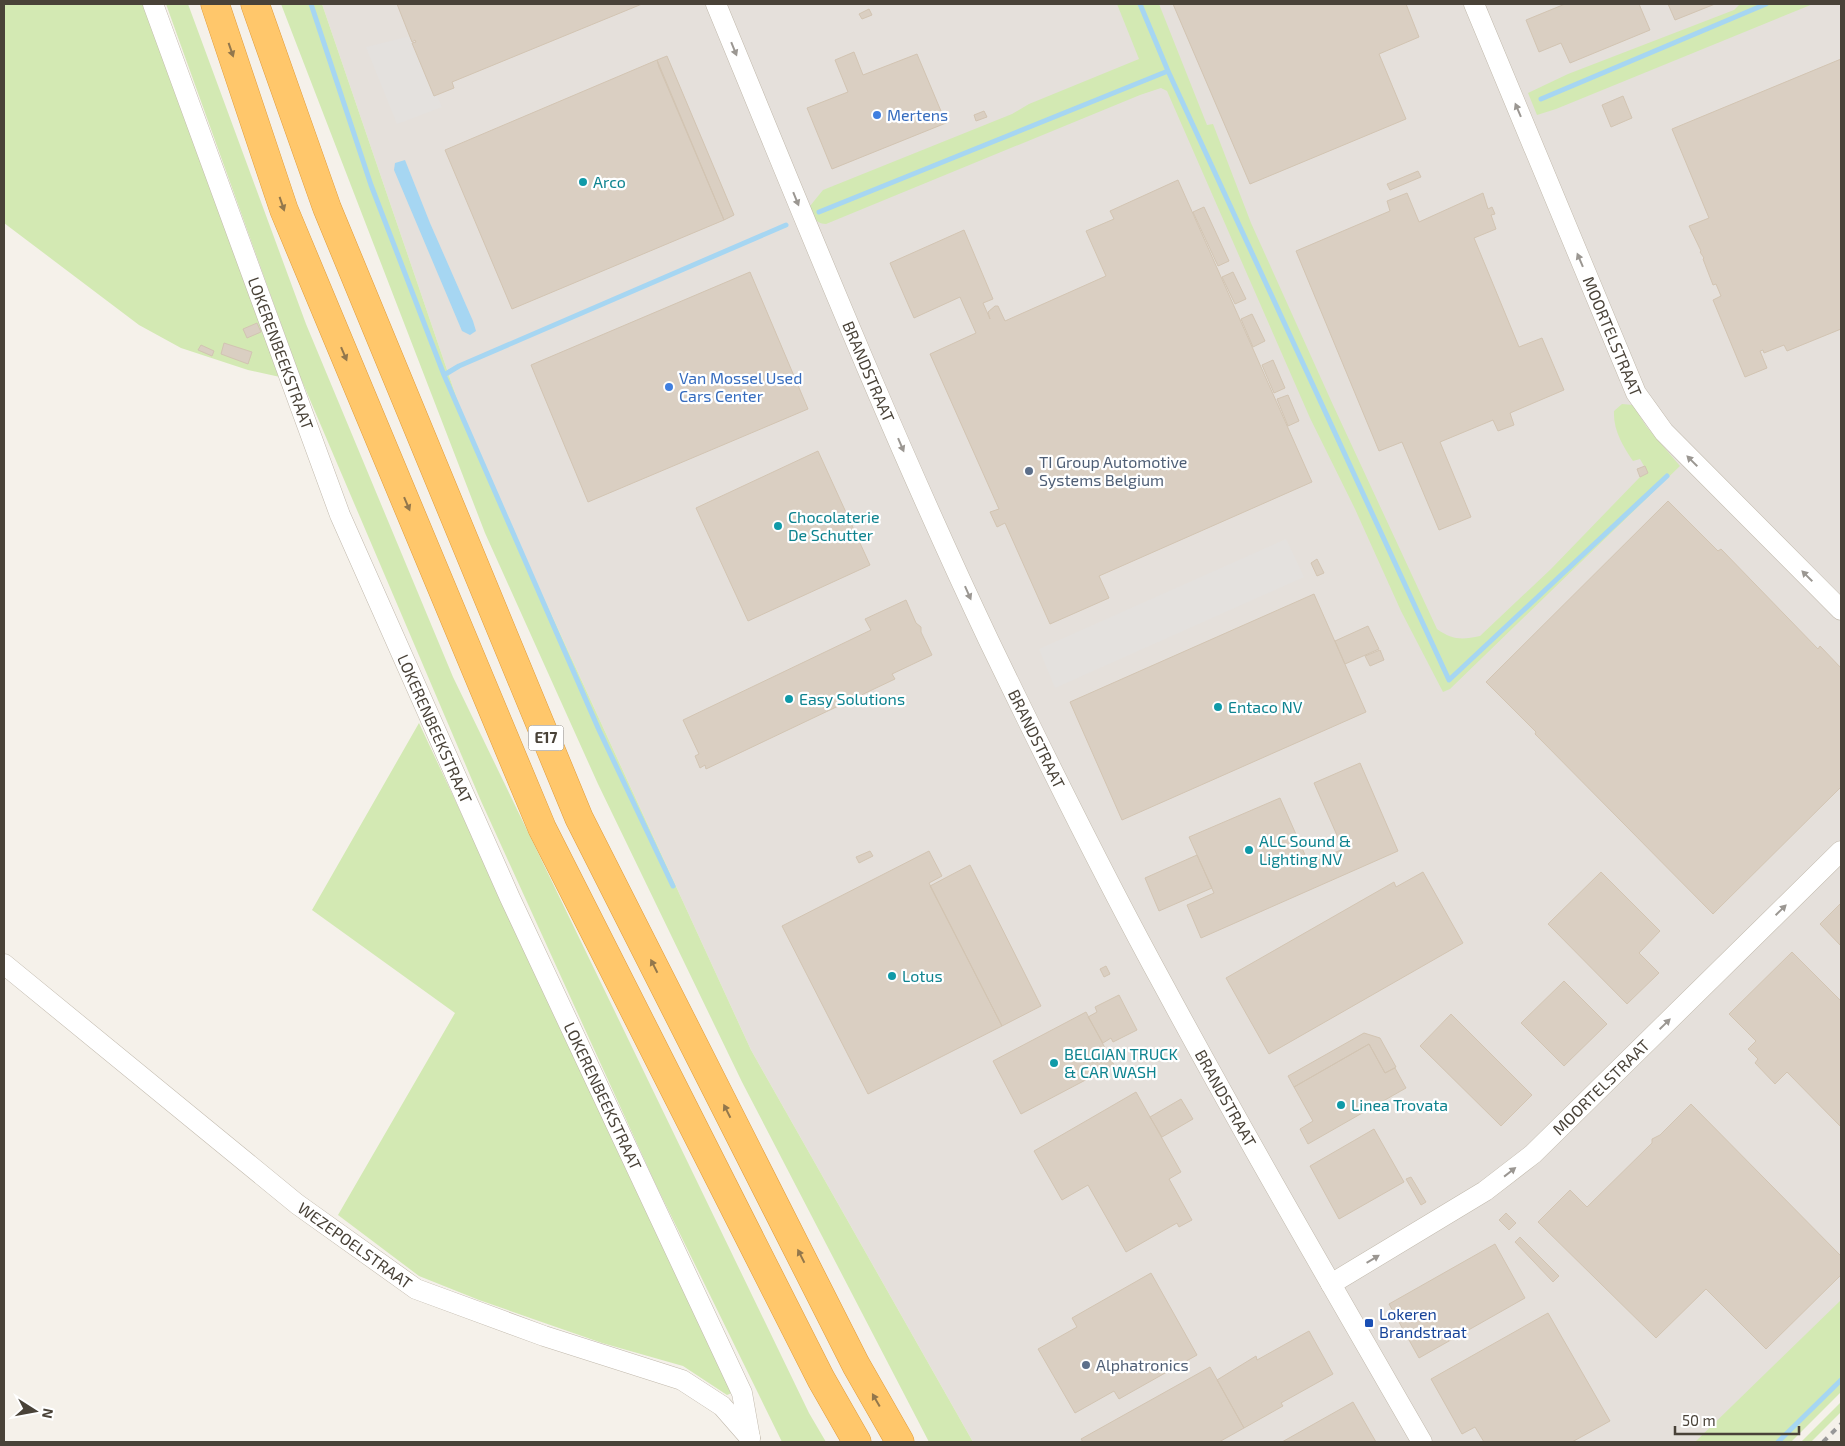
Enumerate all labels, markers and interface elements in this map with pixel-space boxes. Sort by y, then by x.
one-way arrow [731,42,739,56]
one-way arrow [227,43,235,58]
one-way arrow [1514,102,1522,117]
place label: Mertens [887,105,948,124]
marker: Mertens [871,109,883,121]
place label: Arco [593,172,626,191]
marker: Arco [577,176,589,188]
one-way arrow [792,192,800,207]
one-way arrow [279,197,287,212]
one-way arrow [1576,253,1584,267]
street label: MOORTELSTRAAT [1579,273,1646,399]
street label: LOKERENBEEKSTRAAT [245,274,318,432]
street label: BRANDSTRAAT [839,318,899,425]
one-way arrow [341,347,349,361]
place label: Van Mossel Used Cars Center [679,368,802,405]
marker: Van Mossel Used Cars Center [663,381,675,393]
one-way arrow [897,438,905,452]
place label: TI Group Automotive Systems Belgium [1039,452,1187,489]
one-way arrow [1686,455,1698,467]
marker: TI Group Automotive Systems Belgium [1023,465,1035,477]
one-way arrow [403,497,411,512]
place label: Chocolaterie De Schutter [788,507,880,544]
marker: Chocolaterie De Schutter [772,520,784,532]
one-way arrow [1801,570,1813,582]
one-way arrow [964,586,972,600]
street label: LOKERENBEEKSTRAAT [394,651,477,806]
street label: BRANDSTRAAT [1005,686,1070,791]
place label: Easy Solutions [799,689,905,708]
marker: Easy Solutions [783,693,795,705]
place label: Entaco NV [1228,697,1303,716]
marker: Entaco NV [1212,701,1224,713]
road number: E17 [528,726,564,750]
place label: ALC Sound & Lighting NV [1259,831,1351,868]
marker: ALC Sound & Lighting NV [1243,844,1255,856]
one-way arrow [1775,904,1787,916]
one-way arrow [650,959,658,973]
place label: Lotus [902,966,943,985]
marker: Lotus [886,970,898,982]
one-way arrow [1659,1018,1671,1030]
street label: LOKERENBEEKSTRAAT [561,1019,646,1173]
street label: MOORTELSTRAAT [1548,1035,1653,1138]
place label: BELGIAN TRUCK & CAR WASH [1064,1044,1178,1081]
street label: BRANDSTRAAT [1191,1046,1261,1150]
marker: BELGIAN TRUCK & CAR WASH [1048,1057,1060,1069]
place label: Linea Trovata [1351,1095,1448,1114]
marker: Linea Trovata [1335,1099,1347,1111]
one-way arrow [723,1104,731,1118]
one-way arrow [1503,1167,1517,1177]
street label: WEZEPOELSTRAAT [294,1198,416,1292]
one-way arrow [796,1249,804,1263]
one-way arrow [1366,1255,1379,1264]
place label: Lokeren Brandstraat [1379,1304,1467,1341]
marker: Lokeren Brandstraat [1363,1317,1375,1329]
place label: Alphatronics [1096,1355,1189,1374]
marker: Alphatronics [1080,1359,1092,1371]
north arrow [10,1386,60,1436]
one-way arrow [871,1393,880,1407]
scale bar [1675,1404,1799,1436]
text: N [39,1407,58,1420]
text: 50 m [1682,1411,1716,1429]

